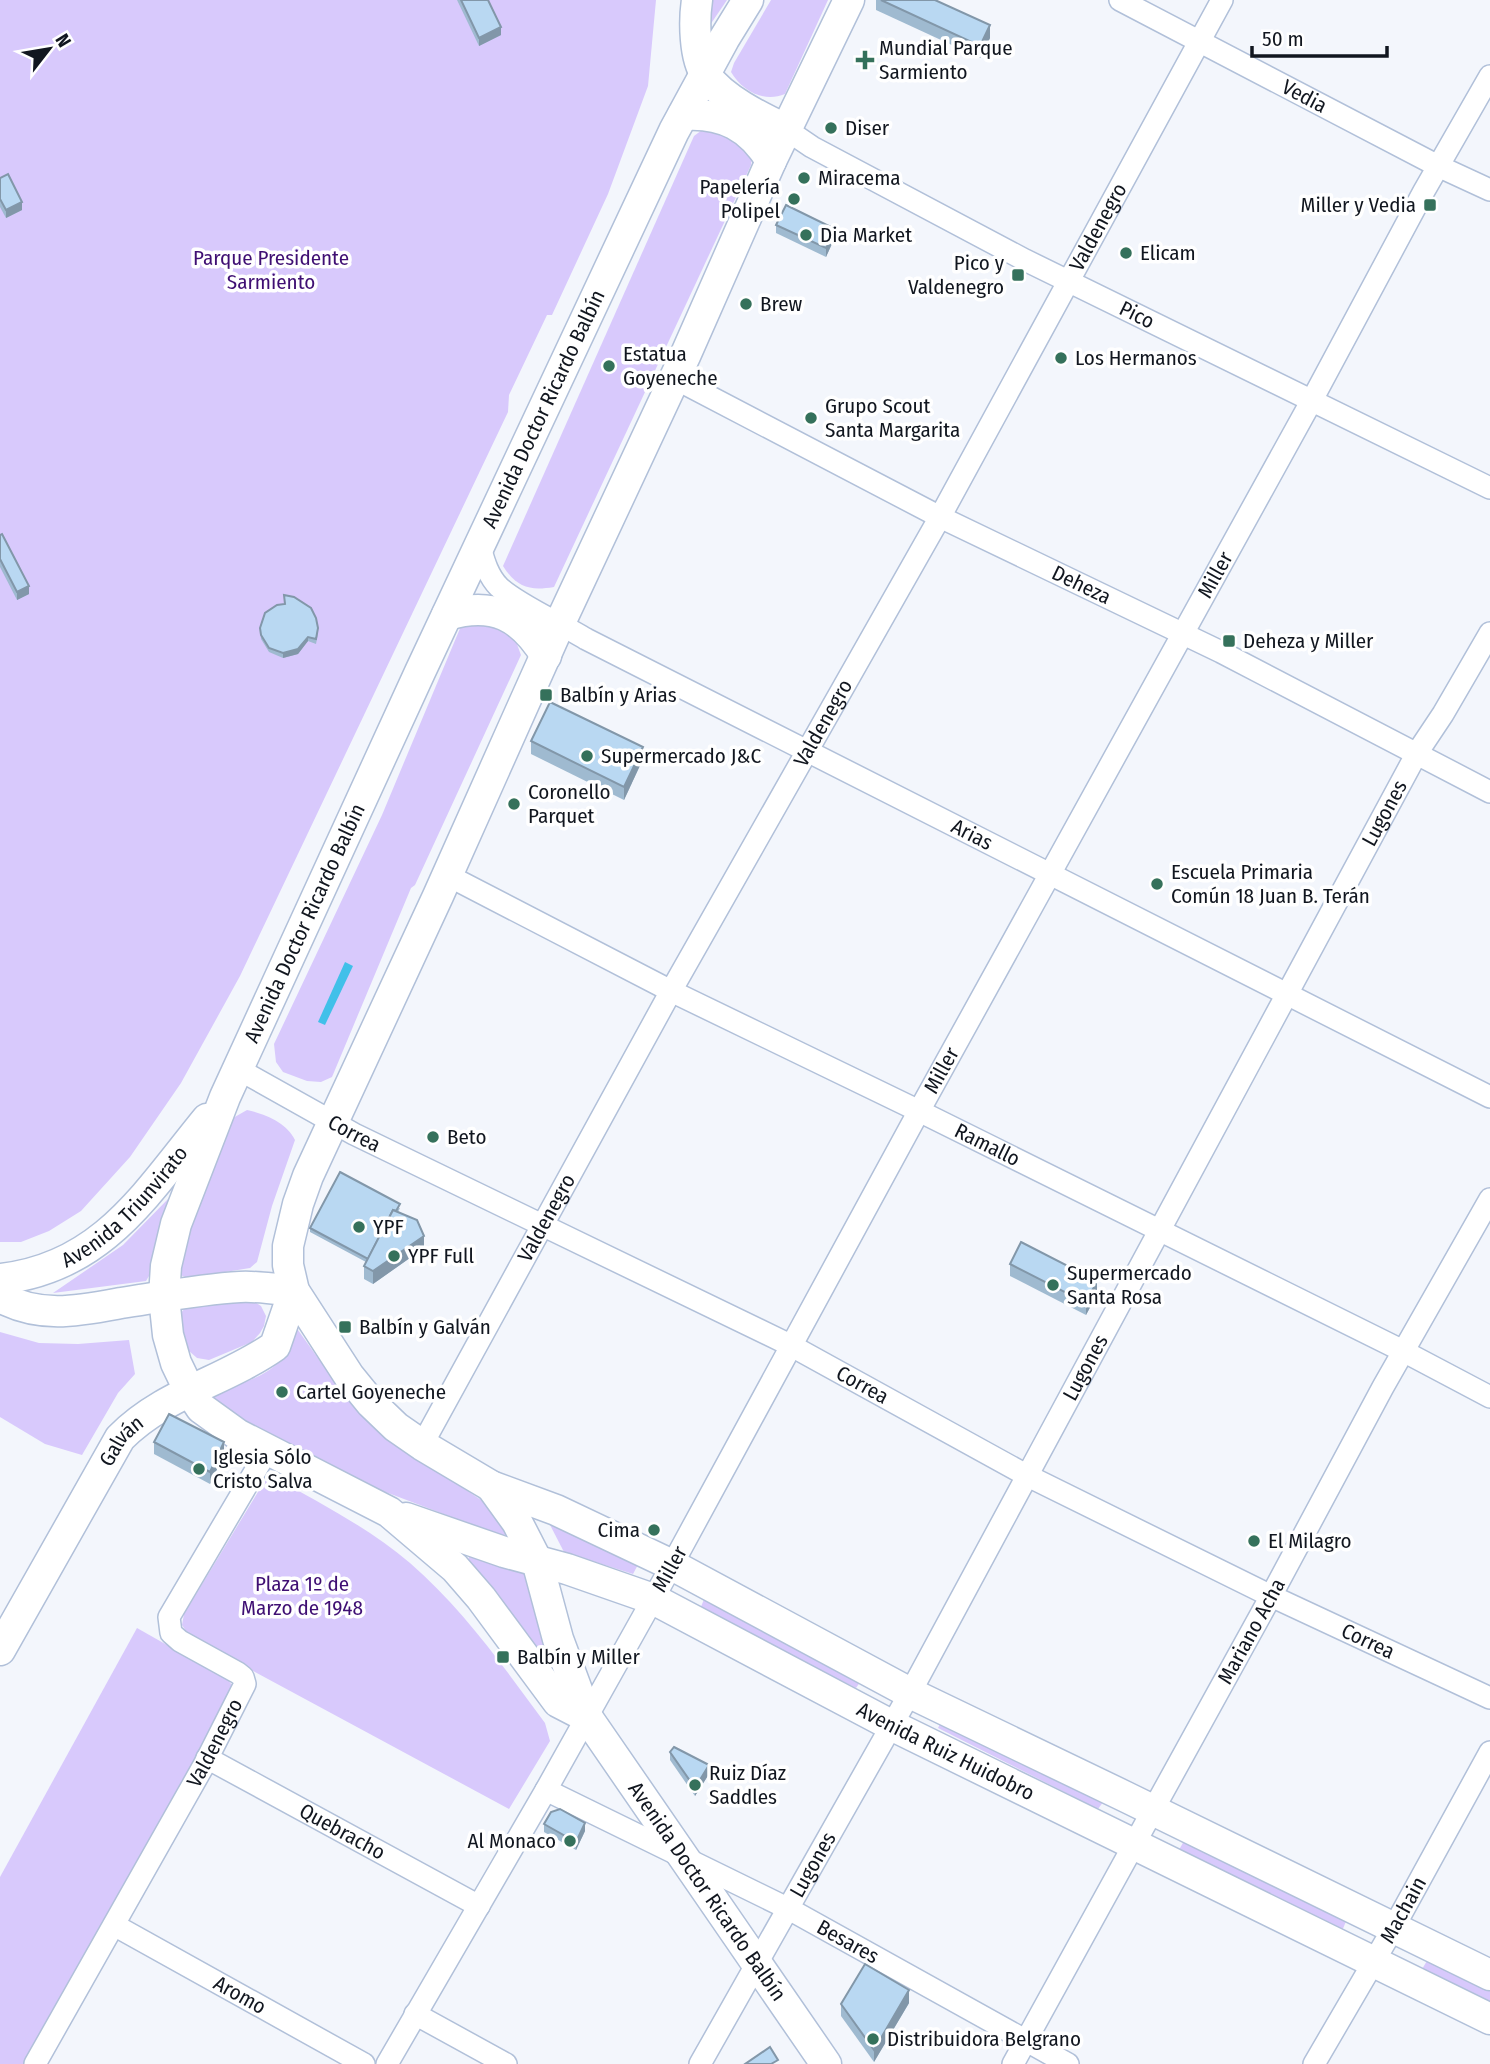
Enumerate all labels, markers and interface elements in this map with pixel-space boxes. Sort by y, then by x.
north arrow [14,14,84,84]
scale bar [1252,14,1387,58]
text: 50 m [1262,26,1304,52]
text: N [50,30,76,51]
place label: Mundial Parque Sarmiento [879,35,1013,85]
marker: Mundial Parque Sarmiento [857,52,873,68]
street label: Vedia [1277,74,1331,119]
place label: Diser [845,115,890,141]
marker: Diser [823,120,839,136]
place label: Miracema [818,165,901,191]
marker: Miracema [796,170,812,186]
place label: Papelería Polipel [700,174,780,224]
street label: Valdenegro [1064,179,1133,276]
marker: Papelería Polipel [786,191,802,207]
place label: Miller y Vedia [1300,192,1416,218]
marker: Miller y Vedia [1422,197,1438,213]
place label: Dia Market [820,222,912,248]
marker: Dia Market [798,227,814,243]
place label: Elicam [1140,240,1196,266]
park label: Parque Presidente Sarmiento [193,245,349,295]
marker: Elicam [1118,245,1134,261]
place label: Pico y Valdenegro [908,250,1005,300]
marker: Pico y Valdenegro [1010,267,1026,283]
street label: Avenida Doctor Ricardo Balbín [476,286,611,532]
place label: Brew [760,291,803,317]
street label: Pico [1115,295,1159,334]
marker: Brew [738,296,754,312]
place label: Estatua Goyeneche [623,341,718,391]
place label: Los Hermanos [1075,345,1197,371]
marker: Los Hermanos [1053,350,1069,366]
marker: Estatua Goyeneche [601,358,617,374]
place label: Grupo Scout Santa Margarita [825,393,960,443]
marker: Grupo Scout Santa Margarita [803,410,819,426]
street label: Miller [1192,547,1239,603]
street label: Deheza [1048,560,1115,610]
place label: Deheza y Miller [1243,628,1374,654]
marker: Deheza y Miller [1221,633,1237,649]
street label: Valdenegro [788,675,858,771]
place label: Balbín y Arias [560,682,677,708]
marker: Balbín y Arias [538,687,554,703]
place label: Supermercado J&C [601,743,762,769]
marker: Supermercado J&C [579,748,595,764]
street label: Lugones [1356,776,1413,851]
place label: Coronello Parquet [528,779,611,829]
marker: Coronello Parquet [506,796,522,812]
street label: Avenida Doctor Ricardo Balbín [239,800,371,1047]
street label: Arias [947,813,997,856]
place label: Escuela Primaria Común 18 Juan B. Terán [1171,859,1370,909]
marker: Escuela Primaria Común 18 Juan B. Terán [1149,876,1165,892]
street label: Miller [918,1042,965,1098]
street label: Correa [323,1109,385,1158]
street label: Ramallo [950,1118,1024,1172]
place label: Beto [447,1124,486,1150]
marker: Beto [425,1129,441,1145]
street label: Avenida Triunvirato [57,1141,193,1273]
street label: Valdenegro [512,1169,581,1266]
place label: YPF [373,1214,404,1240]
marker: YPF [351,1219,367,1235]
place label: YPF Full [408,1243,475,1269]
marker: YPF Full [386,1248,402,1264]
place label: Supermercado Santa Rosa [1067,1260,1192,1310]
marker: Supermercado Santa Rosa [1045,1277,1061,1293]
place label: Balbín y Galván [359,1314,491,1340]
marker: Balbín y Galván [337,1319,353,1335]
street label: Lugones [1057,1330,1114,1405]
street label: Correa [832,1360,893,1410]
place label: Cartel Goyeneche [296,1379,446,1405]
marker: Cartel Goyeneche [274,1384,290,1400]
street label: Galván [94,1410,149,1471]
place label: Iglesia Sólo Cristo Salva [213,1444,313,1494]
marker: Iglesia Sólo Cristo Salva [191,1461,207,1477]
place label: Cima [598,1517,640,1543]
marker: Cima [646,1522,662,1538]
place label: El Milagro [1268,1528,1352,1554]
marker: El Milagro [1246,1533,1262,1549]
street label: Miller [646,1541,693,1597]
park label: Plaza 1º de Marzo de 1948 [241,1571,363,1621]
street label: Mariano Acha [1212,1574,1291,1689]
street label: Correa [1337,1618,1399,1665]
place label: Balbín y Miller [517,1644,640,1670]
marker: Balbín y Miller [495,1649,511,1665]
street label: Valdenegro [181,1694,248,1792]
street label: Avenida Ruiz Huidobro [852,1696,1039,1806]
place label: Ruiz Díaz Saddles [709,1760,786,1810]
street label: Avenida Doctor Ricardo Balbín [623,1777,792,2006]
marker: Ruiz Díaz Saddles [687,1777,703,1793]
street label: Quebracho [295,1798,390,1865]
street label: Lugones [784,1827,842,1902]
place label: Al Monaco [468,1828,556,1854]
marker: Al Monaco [562,1833,578,1849]
street label: Machain [1374,1872,1432,1948]
street label: Besares [812,1914,884,1969]
street label: Aromo [209,1970,271,2020]
place label: Distribuidora Belgrano [887,2026,1081,2052]
marker: Distribuidora Belgrano [865,2031,881,2047]

